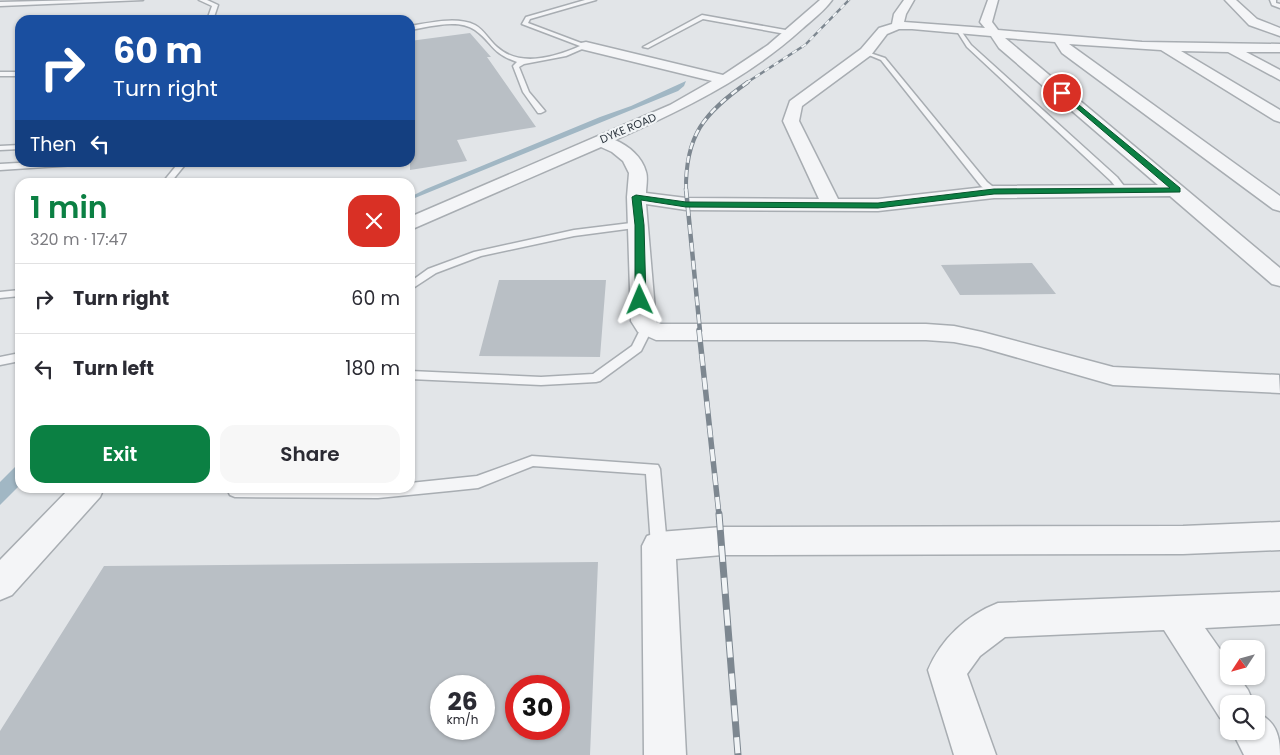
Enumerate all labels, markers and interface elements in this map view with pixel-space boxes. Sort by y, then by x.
text: 60 m [113,26,203,75]
icon: right [30,35,95,100]
pin [1041,72,1083,114]
text: Turn right [113,73,218,104]
icon: arrive [1048,79,1076,107]
street label: DYKE ROAD [597,109,659,147]
icon: left [86,130,114,158]
text: Then [30,131,76,158]
text: 1 min [30,186,108,229]
button: close [348,195,400,247]
text: 320 m · 17:47 [30,228,127,251]
position arrow [613,273,665,325]
icon: right [30,285,58,313]
text: Turn right [73,285,169,312]
text: 60 m [351,285,400,312]
icon: left [30,355,58,383]
text: Turn left [73,355,154,382]
text: 180 m [345,355,400,382]
button: Exit [30,425,210,483]
button: Share [220,425,400,483]
north arrow [1220,640,1265,685]
map controls [1220,640,1265,740]
speed limit sign: 30 [505,675,570,740]
text: 26 [447,684,478,719]
button: search [1220,695,1265,740]
text: km/h [447,711,478,728]

